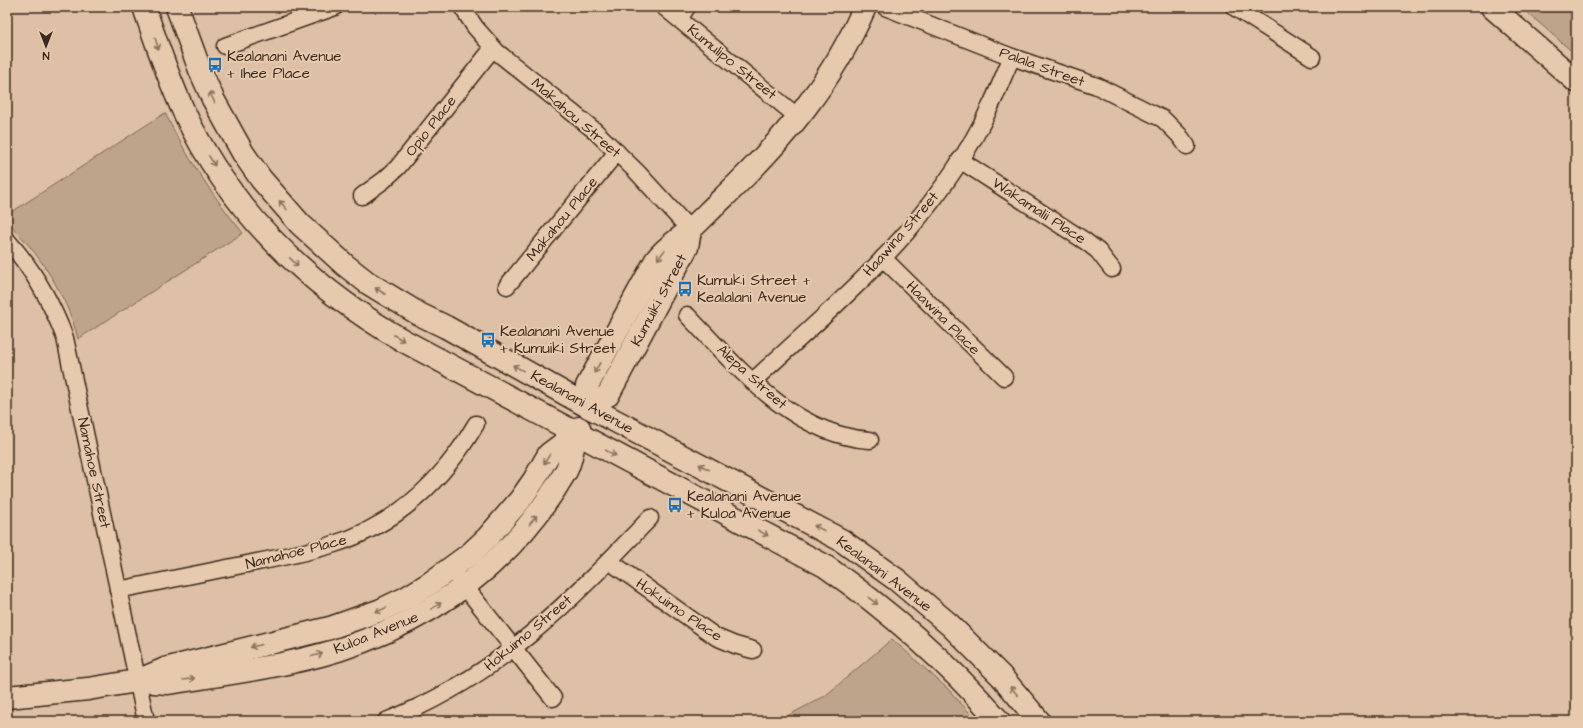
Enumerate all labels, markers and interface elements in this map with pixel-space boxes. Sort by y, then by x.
street label: Kumulipo Street [683,19,781,105]
north arrow [26,26,66,66]
one-way arrow [154,37,161,50]
street label: Palala Street [996,42,1088,92]
place label: Kealanani Avenue + Ihee Place [227,46,341,84]
text: N [42,48,49,63]
bus stop icon: Kealanani Avenue + Ihee Place [206,56,224,74]
street label: Makahou Street [527,73,625,163]
one-way arrow [208,91,215,103]
street label: Opio Place [400,91,462,161]
one-way arrow [208,155,216,167]
street label: Makahou Place [521,172,603,266]
street label: Wakamalii Place [988,173,1090,249]
street label: Haawina Street [858,187,944,281]
one-way arrow [279,200,288,211]
street label: Kumuiki Street [626,250,692,350]
one-way arrow [656,250,665,261]
one-way arrow [289,257,299,266]
place label: Kumuki Street + Kealalani Avenue [697,270,811,308]
street label: Haawina Place [901,276,985,360]
bus stop icon: Kumuki Street + Kealalani Avenue [676,280,694,298]
one-way arrow [375,287,386,295]
place label: Kealanani Avenue + Kumuiki Street [500,321,616,359]
bus stop icon: Kealanani Avenue + Kumuiki Street [479,331,497,349]
one-way arrow [392,335,404,343]
street label: Alepa Street [712,340,792,414]
one-way arrow [592,362,600,374]
one-way arrow [512,363,524,371]
street label: Kealanani Avenue [527,365,637,439]
street label: Namahoe Street [72,416,116,530]
one-way arrow [604,449,616,457]
one-way arrow [542,453,550,465]
one-way arrow [698,463,710,471]
place label: Kealanani Avenue + Kuloa Avenue [687,486,801,524]
bus stop icon: Kealanani Avenue + Kuloa Avenue [666,496,684,514]
one-way arrow [529,514,537,525]
one-way arrow [813,523,825,531]
street label: Namahoe Place [243,529,349,575]
one-way arrow [756,530,768,537]
street label: Kealanani Avenue [832,531,936,617]
street label: Hokuimo Place [632,573,726,647]
street label: Hokuimo Street [479,590,577,676]
one-way arrow [868,597,879,605]
one-way arrow [430,601,442,609]
street label: Kuloa Avenue [330,606,422,660]
one-way arrow [375,607,387,614]
one-way arrow [250,642,263,650]
one-way arrow [310,651,323,659]
one-way arrow [182,675,195,683]
one-way arrow [1009,686,1019,696]

